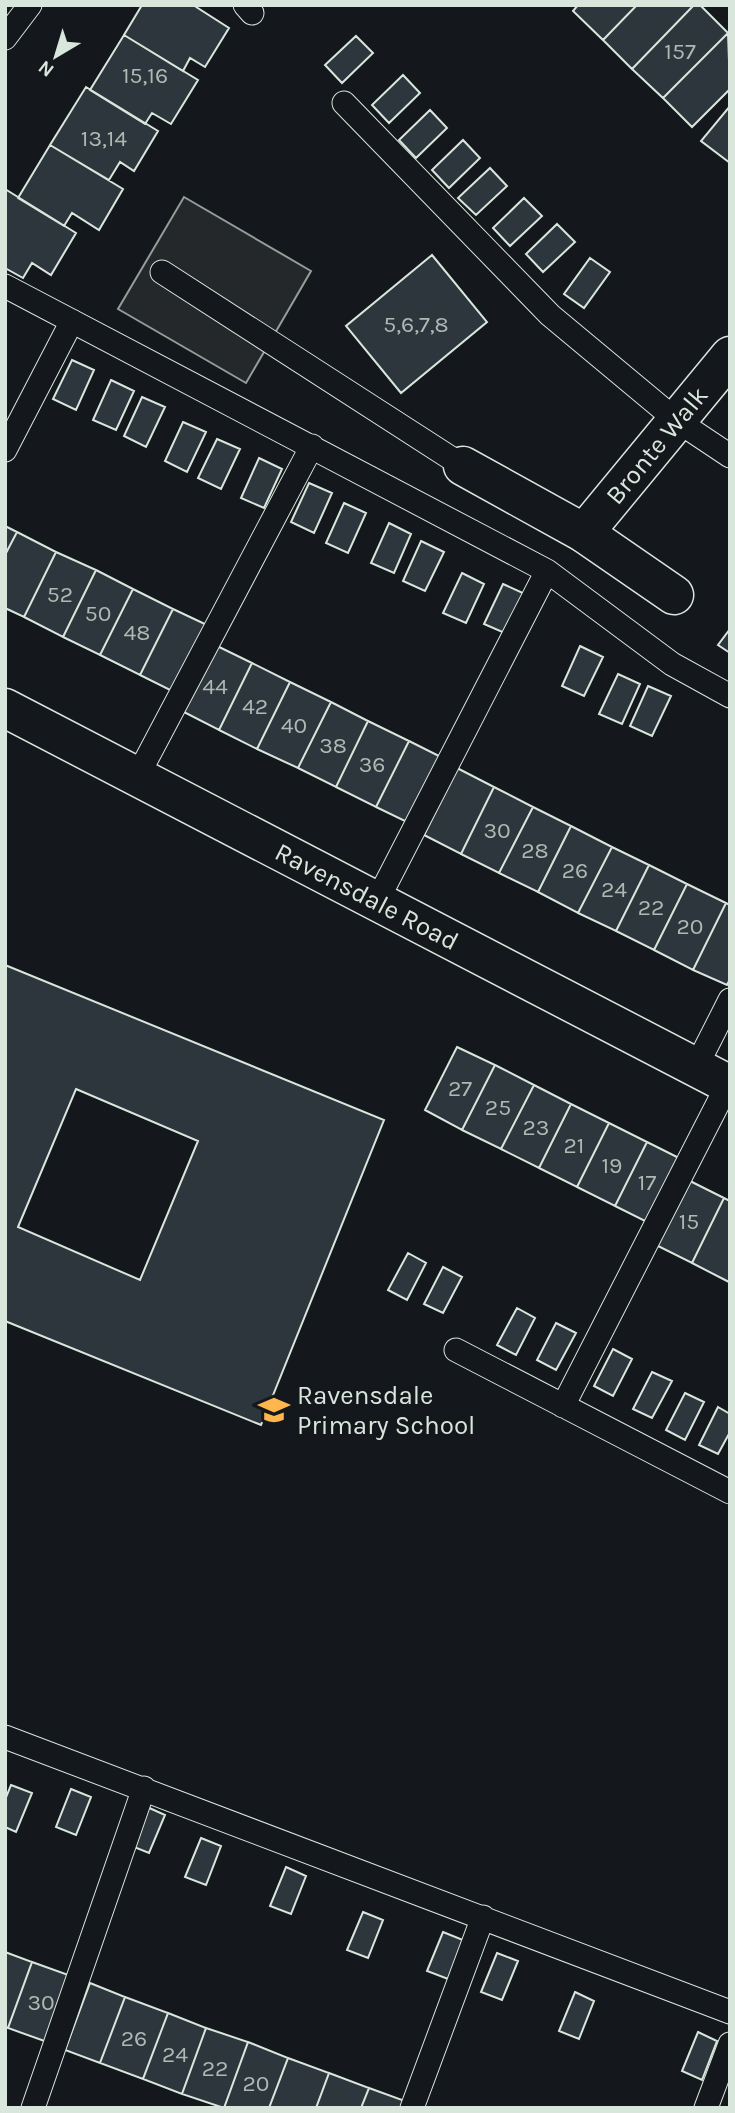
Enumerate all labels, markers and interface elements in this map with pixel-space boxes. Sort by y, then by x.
north arrow [21,21,91,91]
house number: 157 [664,38,696,65]
text: N [34,56,58,81]
house number: 15,16 [122,62,168,89]
house number: 13,14 [81,125,127,152]
house number: 5,6,7,8 [383,311,449,338]
street label: Bronte Walk [599,380,715,511]
house number: 52 [47,581,73,608]
house number: 50 [85,600,111,627]
house number: 48 [124,619,150,646]
house number: 44 [202,673,228,700]
house number: 42 [242,693,268,720]
house number: 40 [281,712,307,739]
house number: 38 [319,732,347,759]
house number: 36 [359,751,385,778]
house number: 30 [483,817,511,844]
street label: Ravensdale Road [270,836,464,957]
house number: 28 [521,837,549,864]
house number: 26 [562,857,588,884]
house number: 24 [601,876,627,903]
house number: 22 [638,894,664,921]
house number: 20 [677,913,703,940]
house number: 27 [448,1075,472,1102]
house number: 25 [485,1094,511,1121]
house number: 23 [523,1114,549,1141]
house number: 21 [564,1132,584,1159]
house number: 19 [602,1152,622,1179]
house number: 17 [638,1169,656,1196]
house number: 15 [679,1208,699,1235]
place label: Ravensdale Primary School [297,1380,475,1441]
school or university icon: Ravensdale Primary School [257,1393,291,1427]
house number: 30 [27,1989,55,2016]
house number: 26 [121,2025,147,2052]
house number: 24 [162,2041,188,2068]
house number: 22 [202,2055,228,2082]
house number: 20 [243,2070,269,2097]

